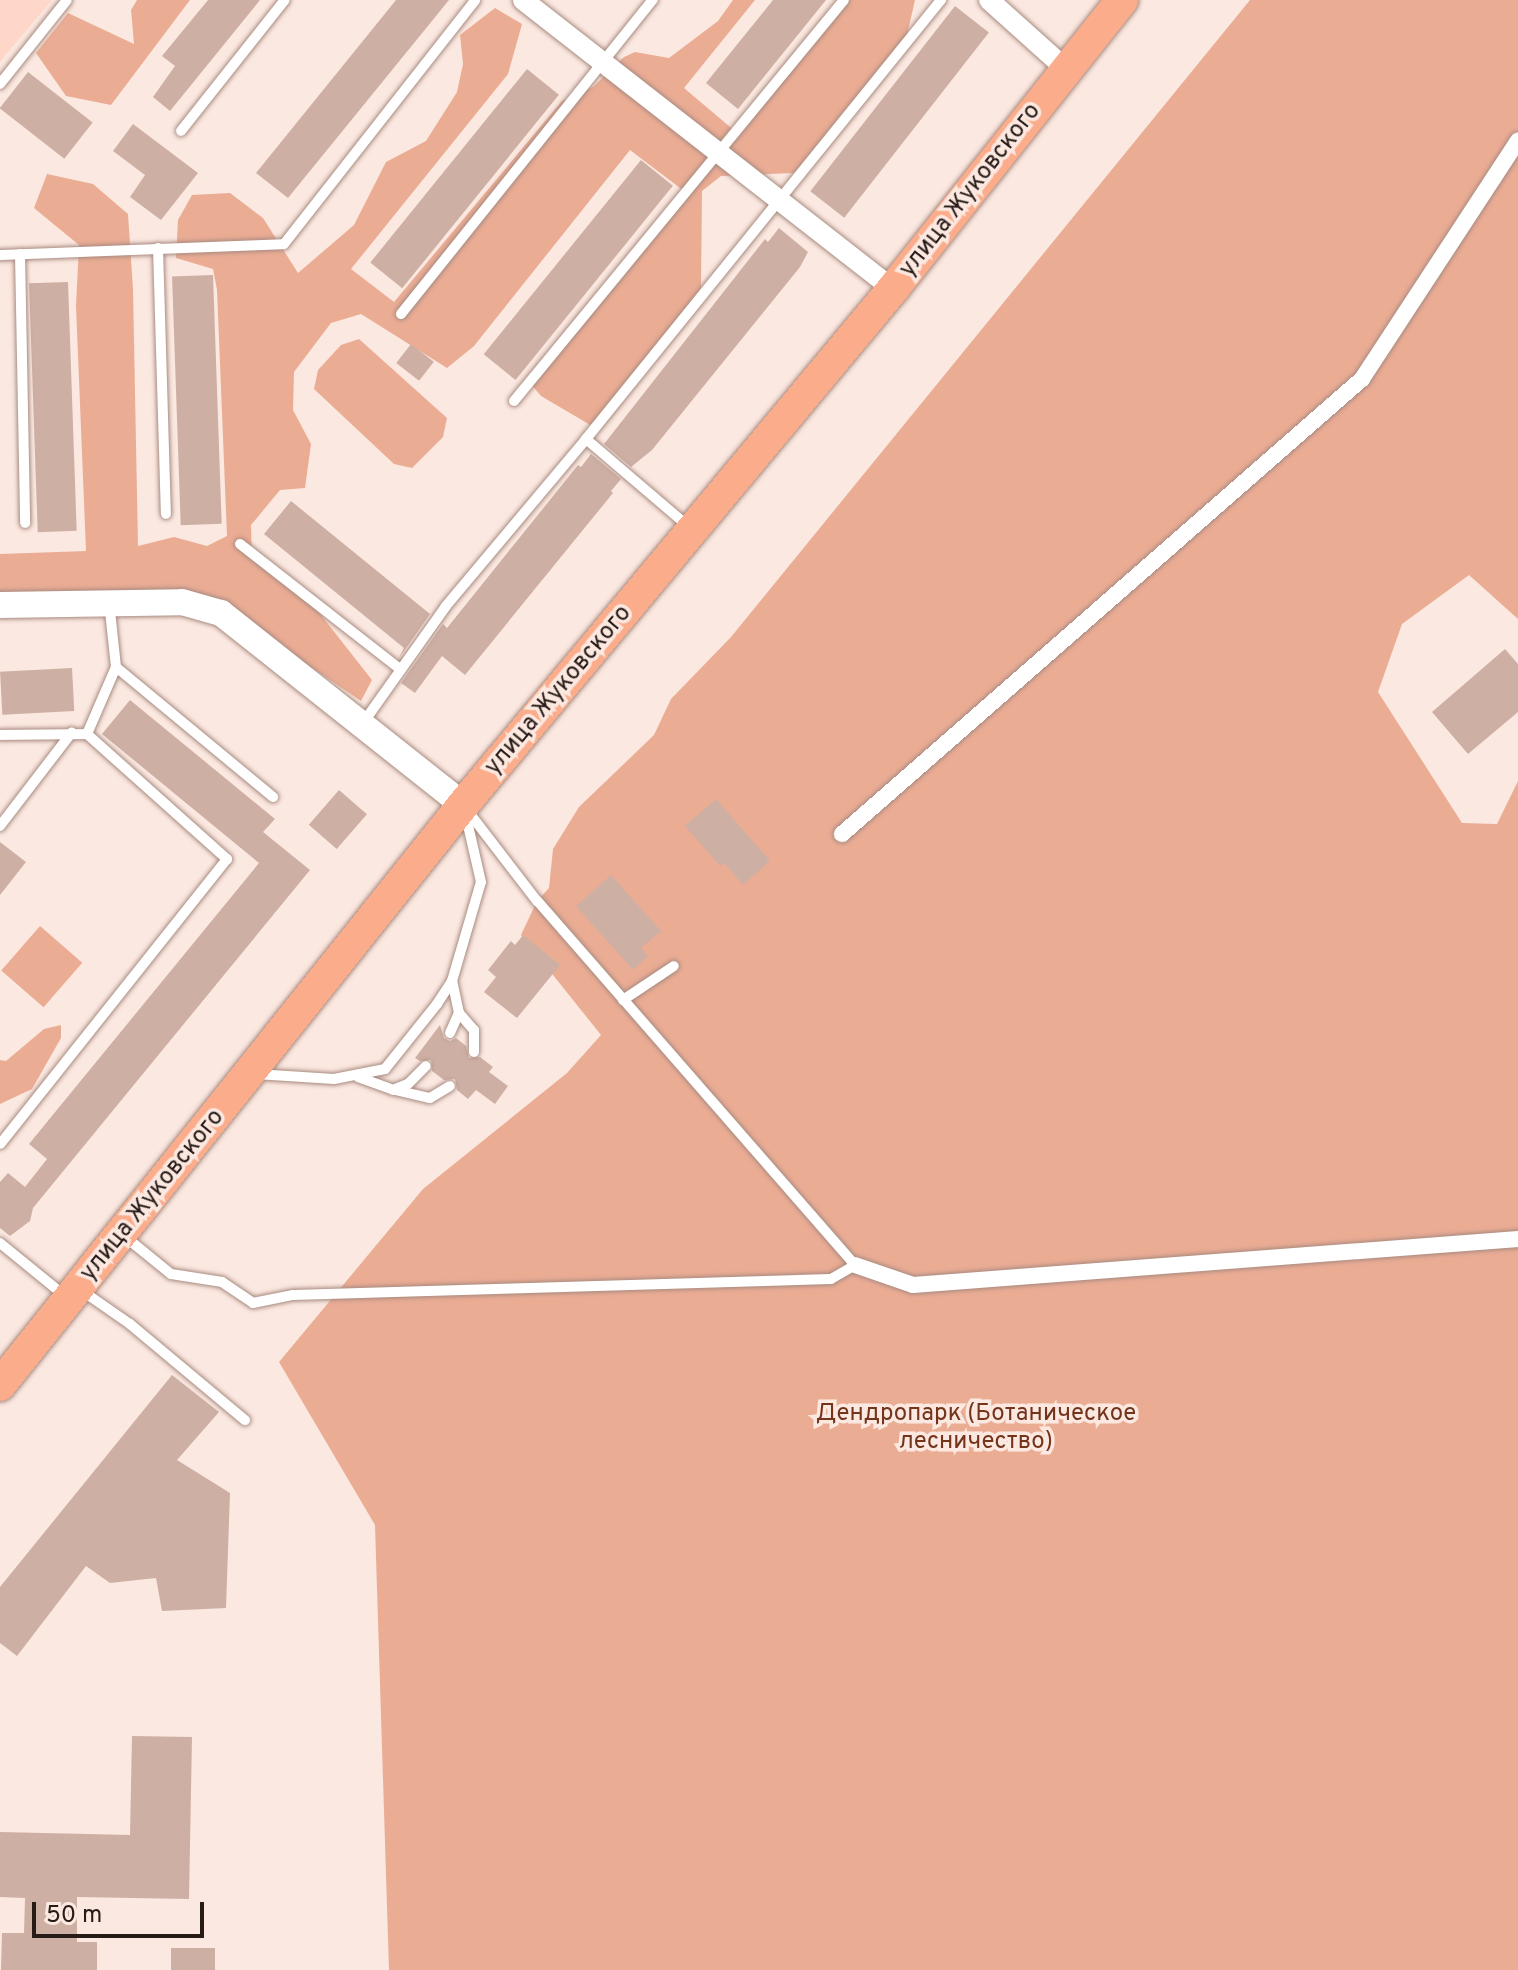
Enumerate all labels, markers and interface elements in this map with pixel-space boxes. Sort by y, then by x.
street label: улица Жуковского [894,98,1048,284]
street label: улица Жуковского [480,600,638,782]
street label: улица Жуковского [75,1104,231,1288]
park label: Дендропарк (Ботаническое лесничество) [816,1401,1136,1457]
scale bar [36,1886,208,1936]
text: 50 m [46,1901,102,1931]

